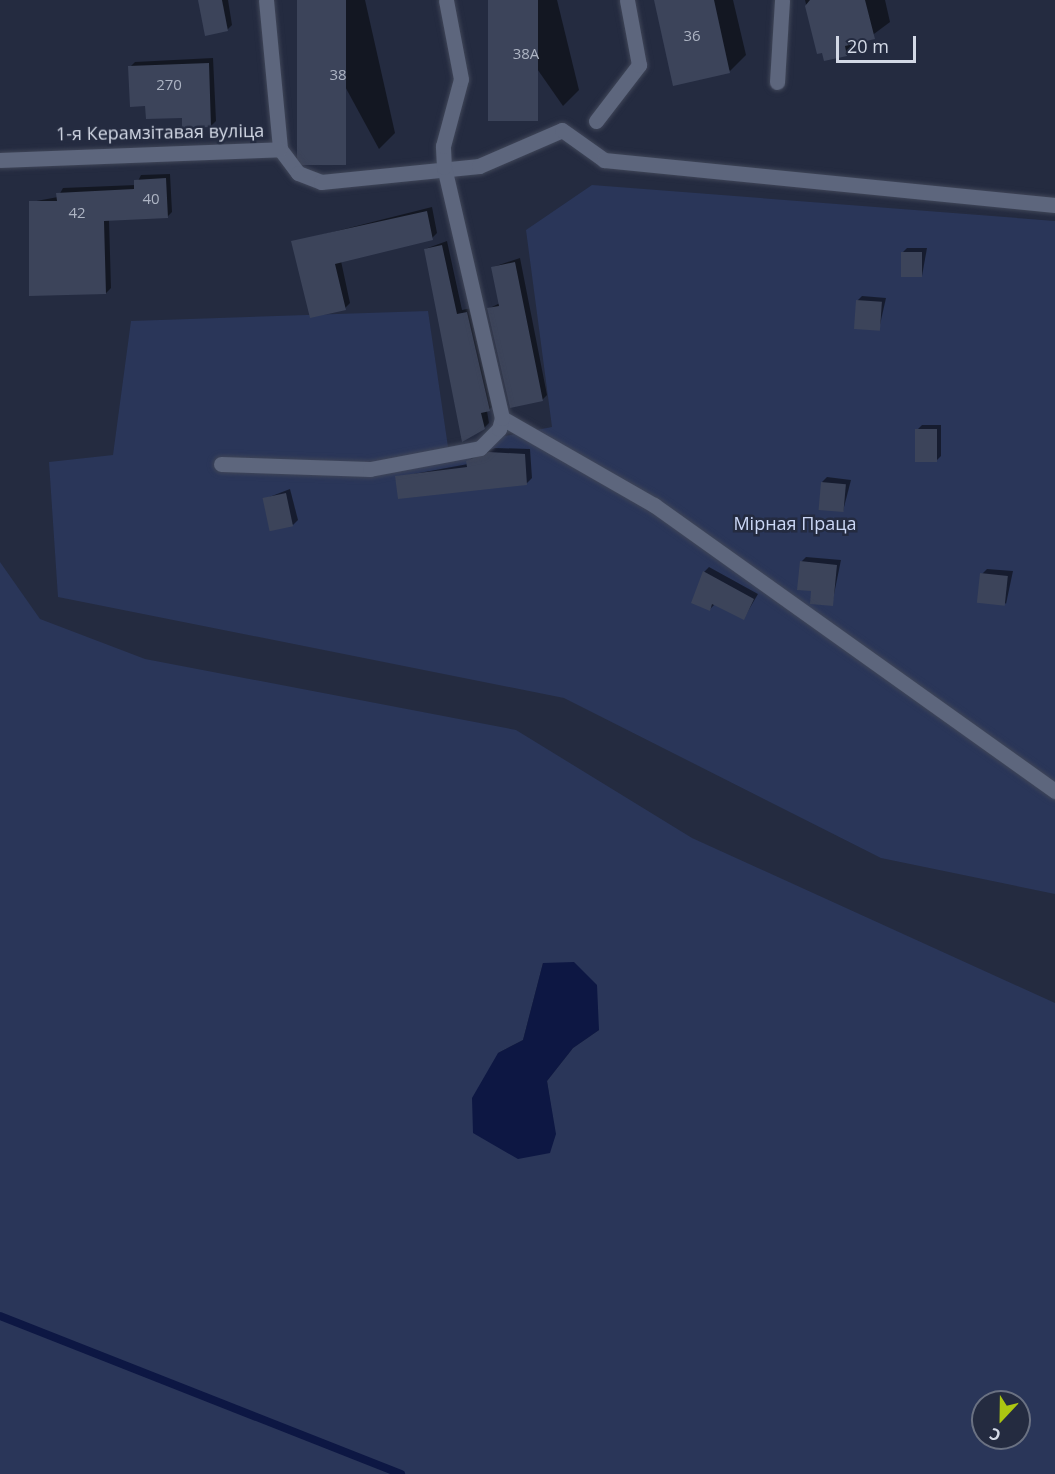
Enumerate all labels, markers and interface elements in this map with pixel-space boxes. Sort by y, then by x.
scale bar [839,24,918,62]
house number: 36 [683,27,701,45]
text: 20 m [847,34,889,58]
house number: 38А [513,45,539,63]
house number: 38 [329,66,347,84]
house number: 270 [156,76,182,94]
street label: 1-я Керамзітавая вуліца [56,119,264,145]
house number: 40 [142,190,160,208]
house number: 42 [68,204,86,222]
park label: Мірная Праца [733,512,857,534]
north arrow [971,1390,1031,1450]
text: С [986,1423,1004,1447]

